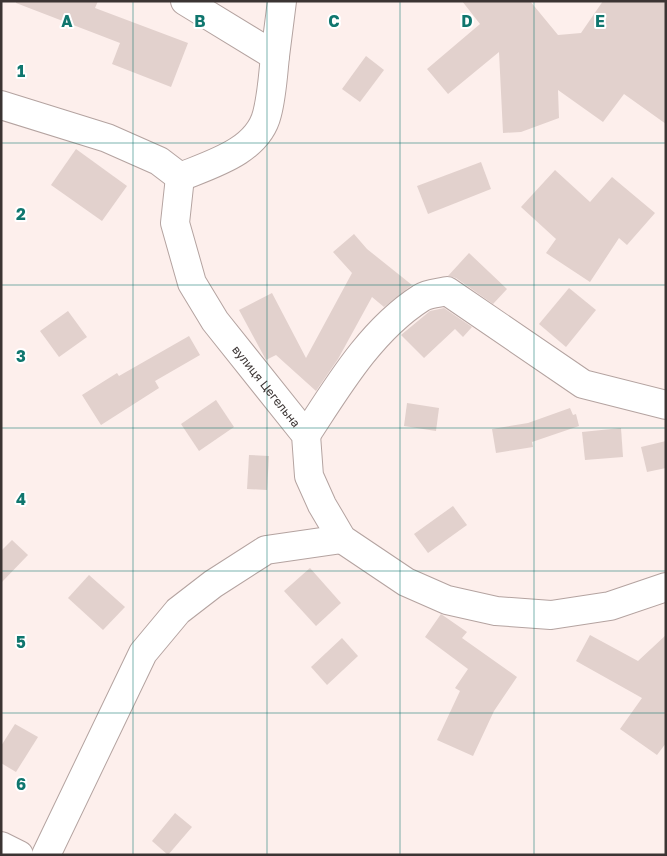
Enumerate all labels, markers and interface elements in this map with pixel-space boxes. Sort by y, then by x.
text: A [61,11,73,31]
text: B [194,11,206,31]
text: C [328,11,340,31]
text: D [461,11,473,31]
text: E [595,11,605,31]
text: 1 [17,61,25,81]
text: 2 [16,204,26,224]
street label: вулиця Цегельна [230,342,304,430]
text: 3 [16,346,26,366]
text: 4 [16,489,26,509]
text: 5 [16,632,26,652]
text: 6 [16,774,26,794]

